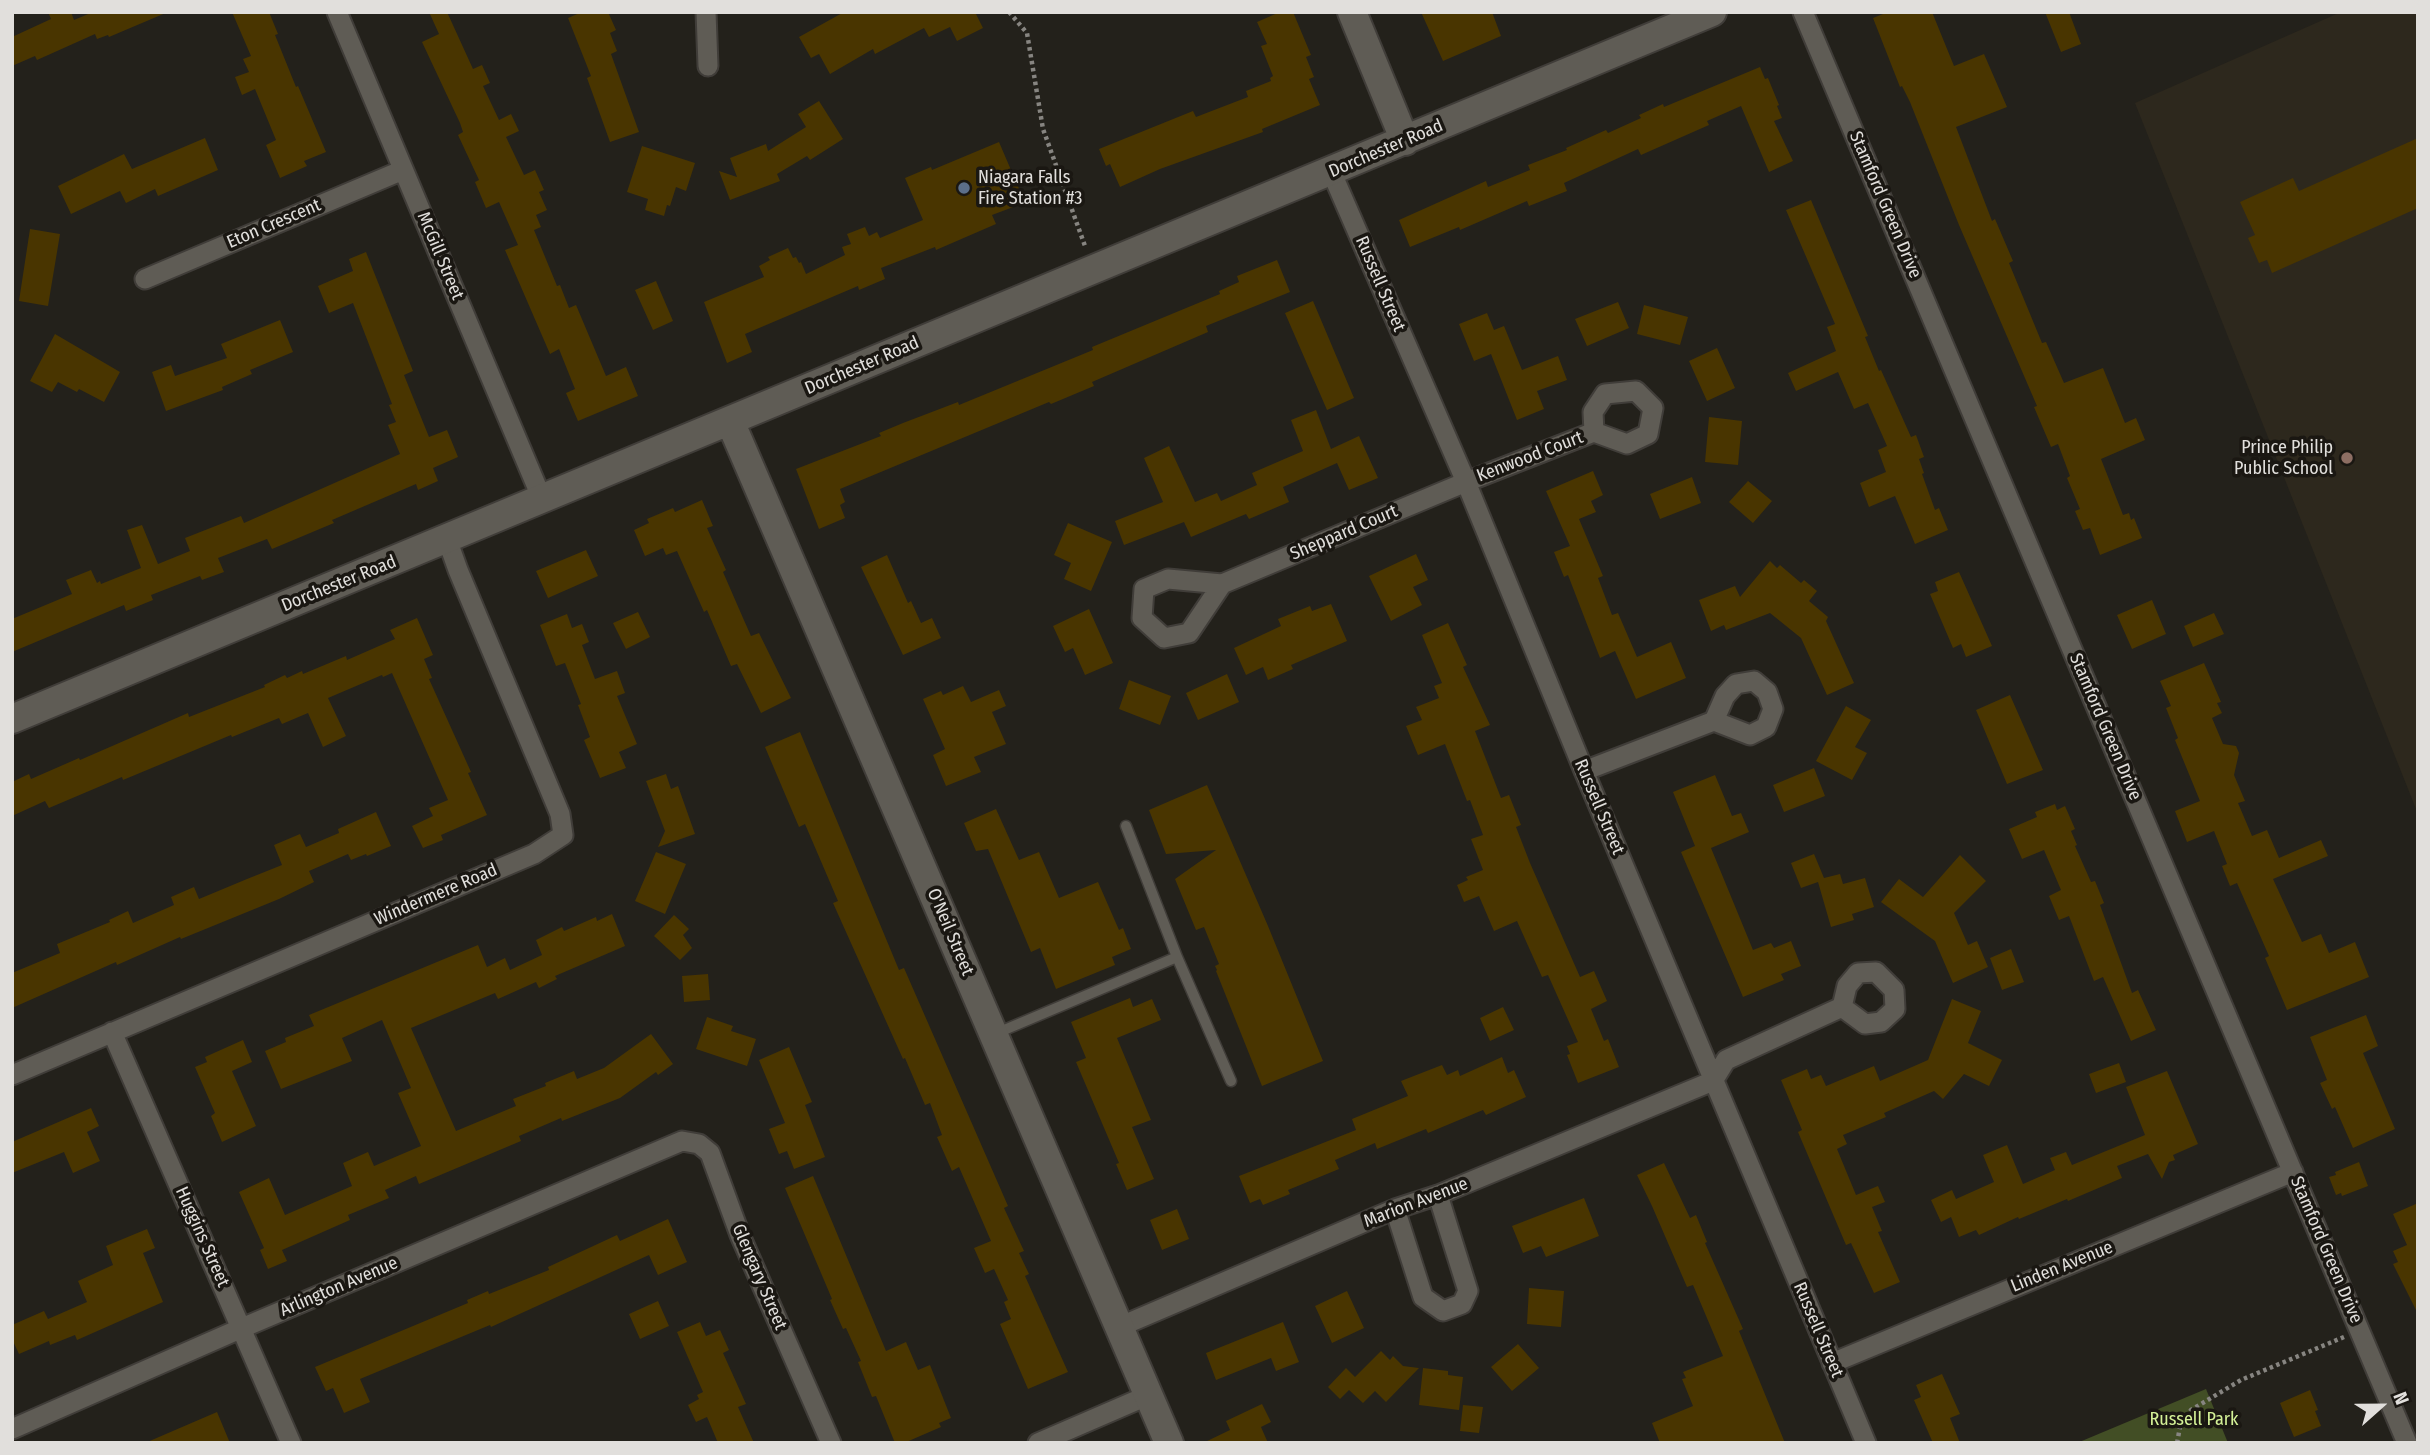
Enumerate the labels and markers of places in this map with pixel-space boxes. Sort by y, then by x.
place label: Niagara Falls Fire Station #3 [978,167,1082,210]
marker: Niagara Falls Fire Station #3 [956,180,972,196]
place label: Prince Philip Public School [2234,437,2333,480]
marker: Prince Philip Public School [2339,450,2355,466]

